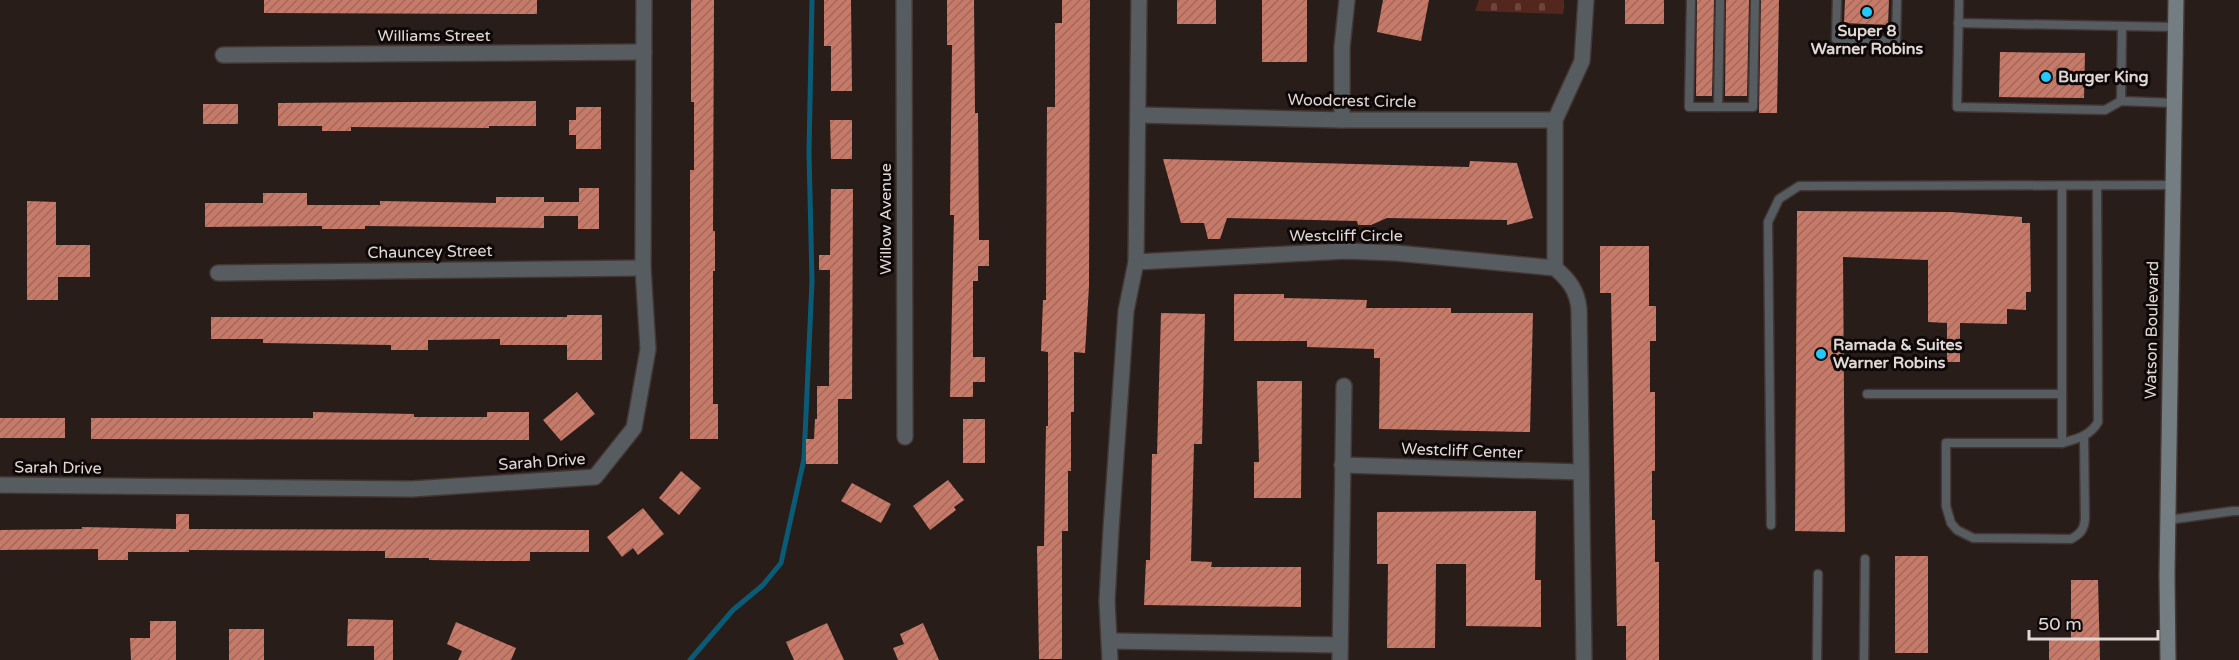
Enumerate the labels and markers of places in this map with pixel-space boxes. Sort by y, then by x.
marker: Super 8 Warner Robins [1860,5,1874,19]
place label: Super 8 Warner Robins [1811,21,1924,59]
place label: Burger King [2058,67,2149,87]
marker: Burger King [2039,70,2053,84]
place label: Ramada & Suites Warner Robins [1833,335,1963,373]
marker: Ramada & Suites Warner Robins [1814,347,1828,361]

